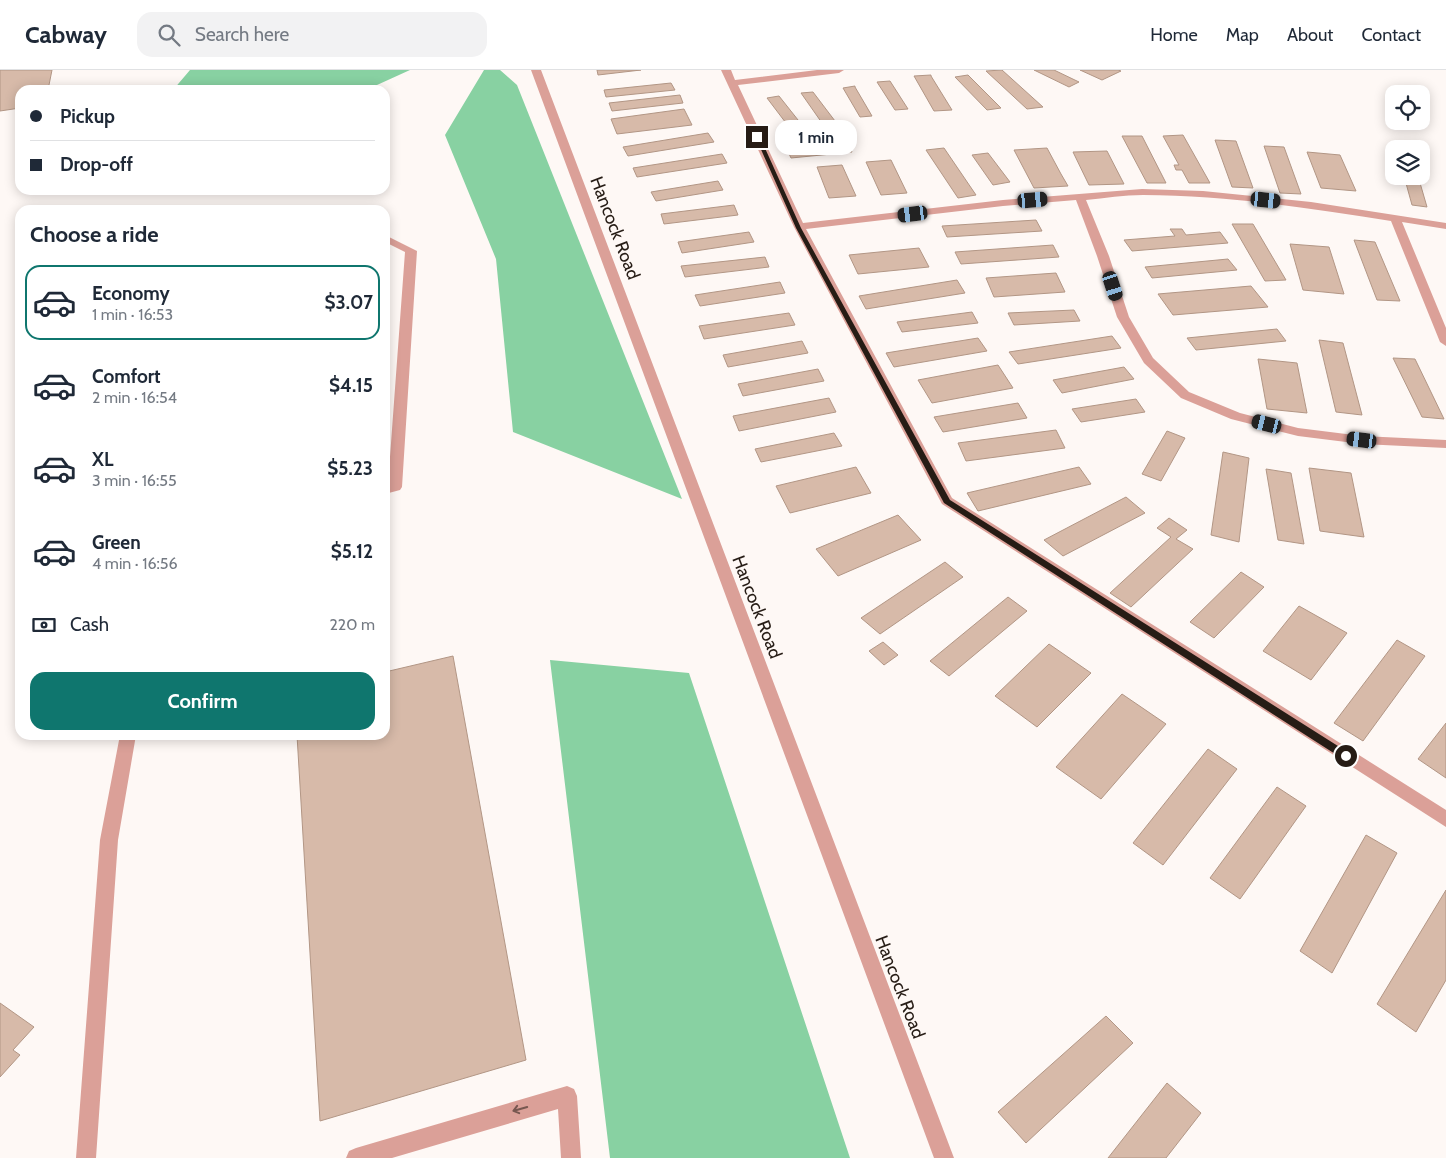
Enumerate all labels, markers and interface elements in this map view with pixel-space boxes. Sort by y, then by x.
search box [137,12,487,57]
text: Cabway [25,20,107,49]
icon: search [155,21,183,49]
text: Search here [195,23,289,46]
text: Home [1150,24,1198,46]
text: Map [1226,24,1259,46]
text: About [1287,24,1333,46]
text: Contact [1361,24,1421,46]
map controls [1385,85,1430,185]
button: locate [1385,85,1430,130]
text: Pickup [60,105,115,128]
callout: 1 min [774,120,857,154]
route end [746,126,768,148]
text: 1 min [798,128,834,147]
button: layers [1385,140,1430,185]
text: Drop-off [60,153,133,176]
street label: Hancock Road [585,173,645,283]
car [1017,191,1048,209]
car [1250,191,1281,209]
car [897,205,928,223]
text: Choose a ride [30,221,159,248]
car [1101,269,1124,303]
icon: car [32,280,77,325]
text: Economy [92,282,170,305]
text: $3.07 [325,291,373,314]
text: 1 min · 16:53 [92,305,173,324]
icon: car [32,363,77,408]
text: Comfort [92,365,161,388]
text: $4.15 [329,374,373,397]
text: 2 min · 16:54 [92,388,177,407]
car [1250,413,1283,435]
car [1346,431,1377,449]
icon: car [32,446,77,491]
text: XL [92,448,113,471]
text: $5.23 [327,457,373,480]
text: 3 min · 16:55 [92,471,177,490]
icon: car [32,529,77,574]
text: Green [92,531,141,554]
text: $5.12 [331,540,373,563]
street label: Hancock Road [727,552,787,662]
text: 4 min · 16:56 [92,554,178,573]
icon: cash [30,611,58,639]
text: Cash [70,613,109,636]
text: 220 m [329,615,375,634]
button: Confirm [30,672,375,730]
route start [1335,745,1357,767]
street label: Hancock Road [870,932,930,1042]
one-way arrow [513,1105,529,1115]

